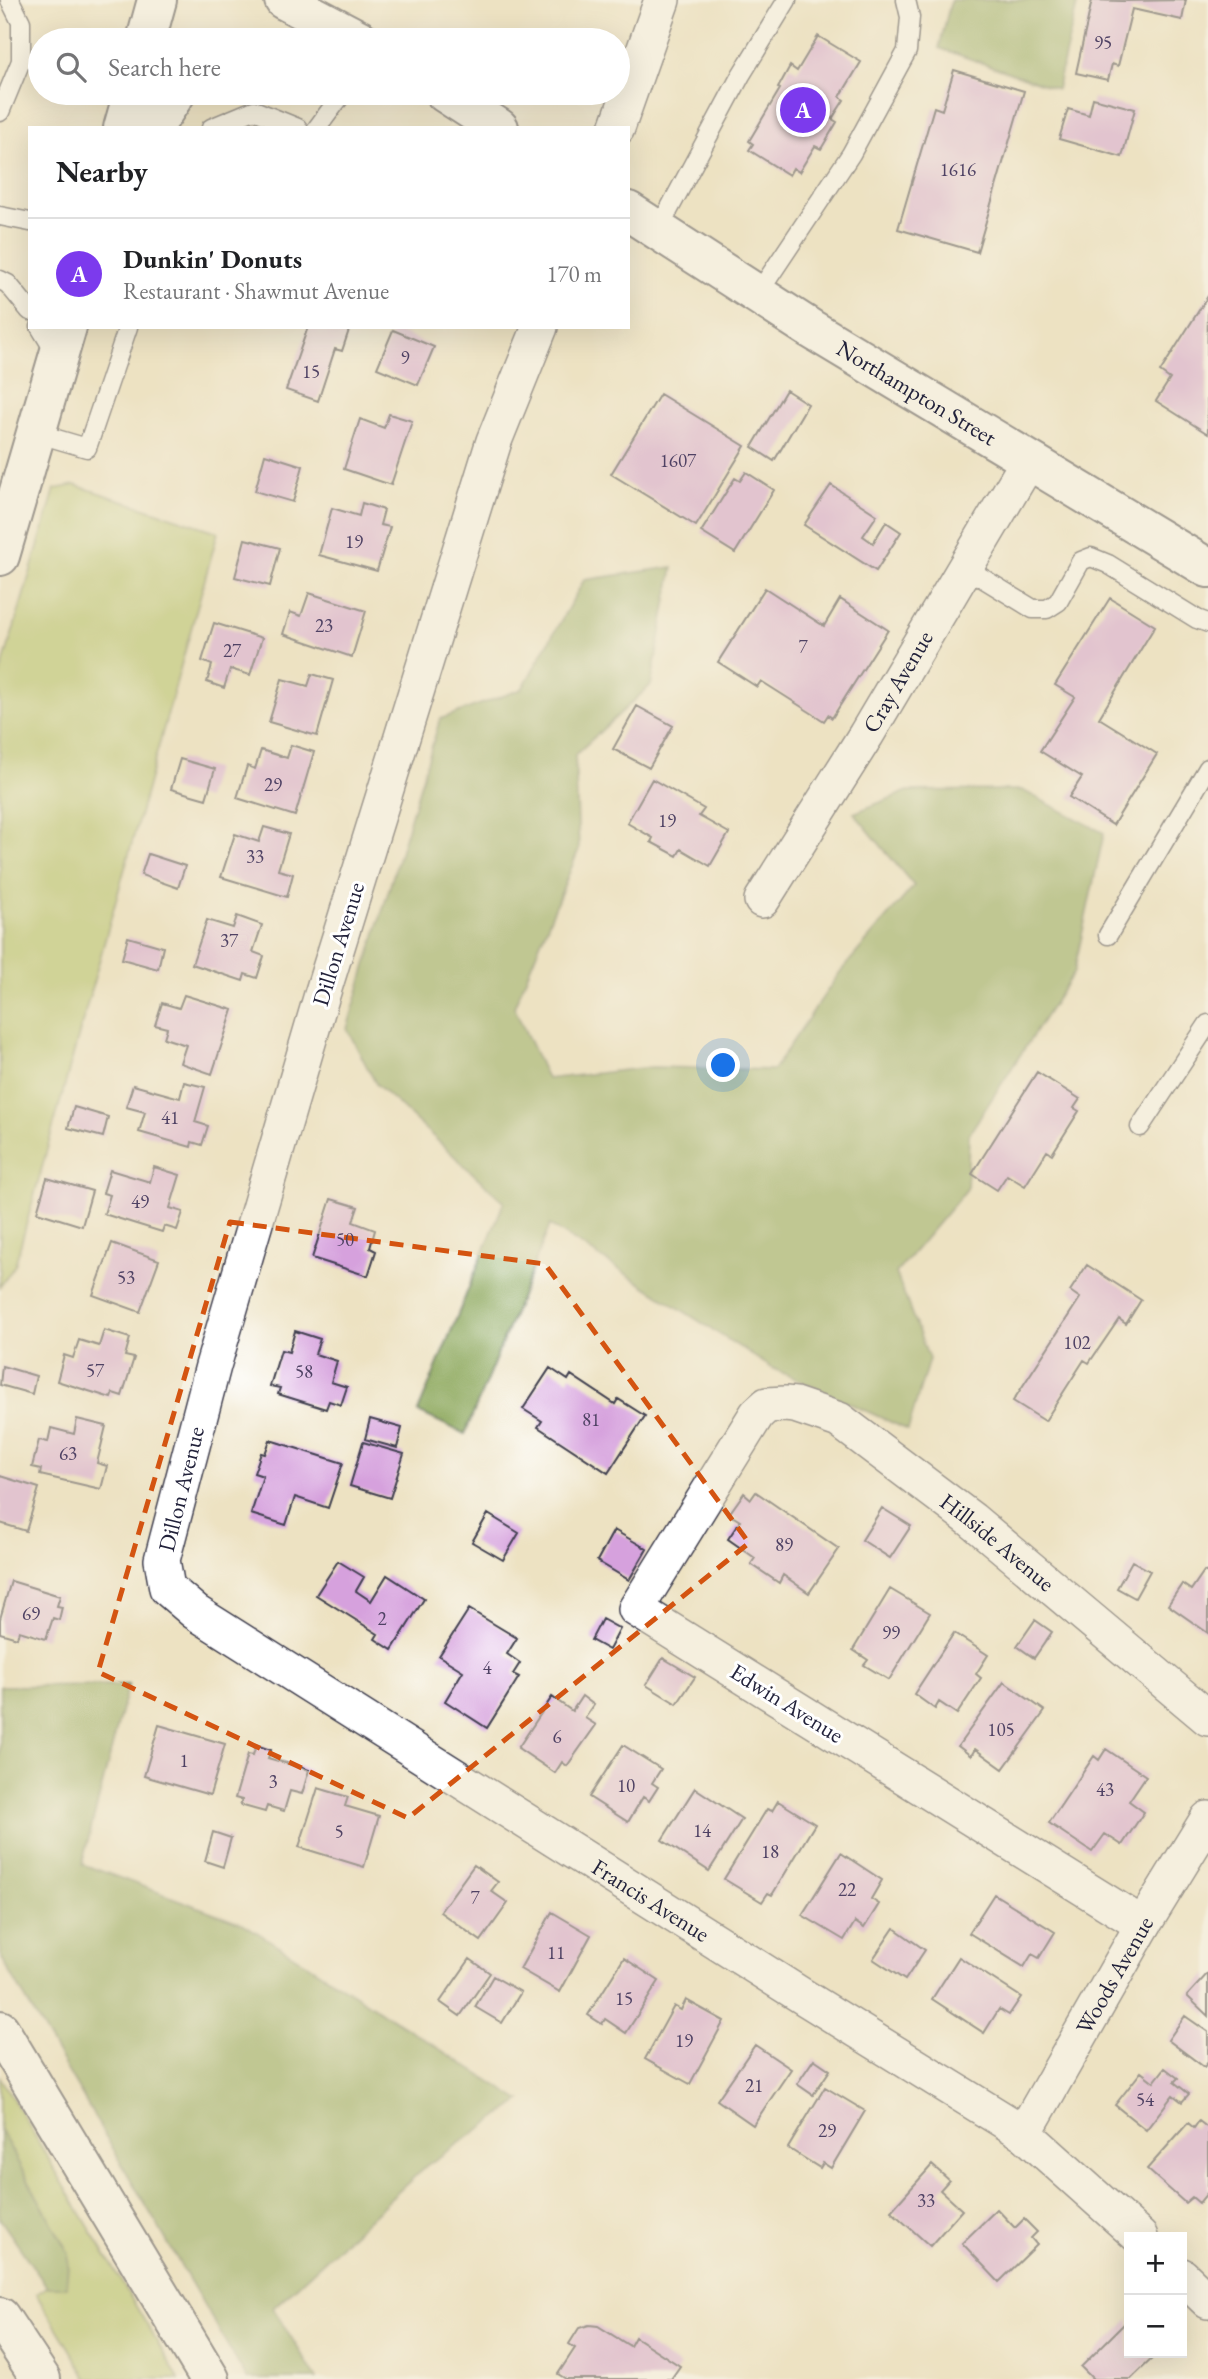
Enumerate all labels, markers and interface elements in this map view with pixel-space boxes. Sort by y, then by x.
search box [28,28,630,105]
house number: 95 [1094,30,1112,55]
icon: search [52,48,90,86]
text: Search here [108,50,221,84]
pin: A [780,84,826,136]
text: Nearby [56,152,148,191]
house number: 1616 [940,157,976,182]
text: Dunkin' Donuts [123,242,302,276]
text: A [71,259,87,289]
text: 170 m [546,259,602,289]
text: Restaurant · Shawmut Avenue [123,276,389,306]
street label: Northampton Street [831,333,1003,453]
house number: 9 [400,345,410,370]
house number: 15 [302,359,320,384]
house number: 1607 [660,448,697,473]
house number: 19 [345,529,363,554]
house number: 23 [315,613,333,638]
street label: Cray Avenue [856,625,939,738]
house number: 7 [798,634,808,659]
house number: 27 [223,638,242,663]
house number: 29 [264,772,282,797]
house number: 19 [658,808,676,833]
house number: 33 [246,844,264,869]
street label: Dillon Avenue [305,878,371,1010]
house number: 37 [220,928,239,953]
your location [706,1048,740,1082]
house number: 41 [161,1105,179,1130]
house number: 49 [131,1189,149,1214]
house number: 50 [336,1227,354,1252]
house number: 53 [117,1265,135,1290]
house number: 102 [1063,1330,1091,1355]
house number: 57 [86,1358,105,1383]
house number: 58 [295,1359,313,1384]
house number: 81 [582,1407,600,1432]
street label: Dillon Avenue [151,1423,211,1555]
house number: 63 [59,1441,77,1466]
street label: Hillside Avenue [934,1486,1061,1598]
house number: 89 [775,1532,793,1557]
house number: 69 [22,1601,40,1626]
house number: 2 [377,1606,387,1631]
house number: 99 [882,1620,900,1645]
house number: 4 [482,1655,492,1680]
street label: Edwin Avenue [725,1656,849,1750]
house number: 105 [987,1717,1015,1742]
house number: 6 [552,1724,562,1749]
house number: 1 [179,1748,189,1773]
house number: 3 [268,1769,278,1794]
house number: 10 [617,1773,635,1798]
house number: 43 [1096,1777,1114,1802]
house number: 14 [693,1818,712,1843]
house number: 5 [334,1819,344,1844]
house number: 18 [761,1839,779,1864]
street label: Francis Avenue [586,1852,716,1949]
house number: 22 [838,1877,856,1902]
house number: 7 [470,1885,480,1910]
street label: Woods Avenue [1069,1910,1160,2039]
house number: 11 [547,1940,565,1965]
house number: 15 [615,1986,633,2011]
house number: 19 [675,2028,693,2053]
house number: 21 [745,2073,763,2098]
house number: 54 [1136,2087,1155,2112]
house number: 29 [818,2118,836,2143]
house number: 33 [917,2188,935,2213]
map controls [1124,2232,1187,2358]
button: + [1124,2232,1187,2295]
button: − [1124,2295,1187,2358]

